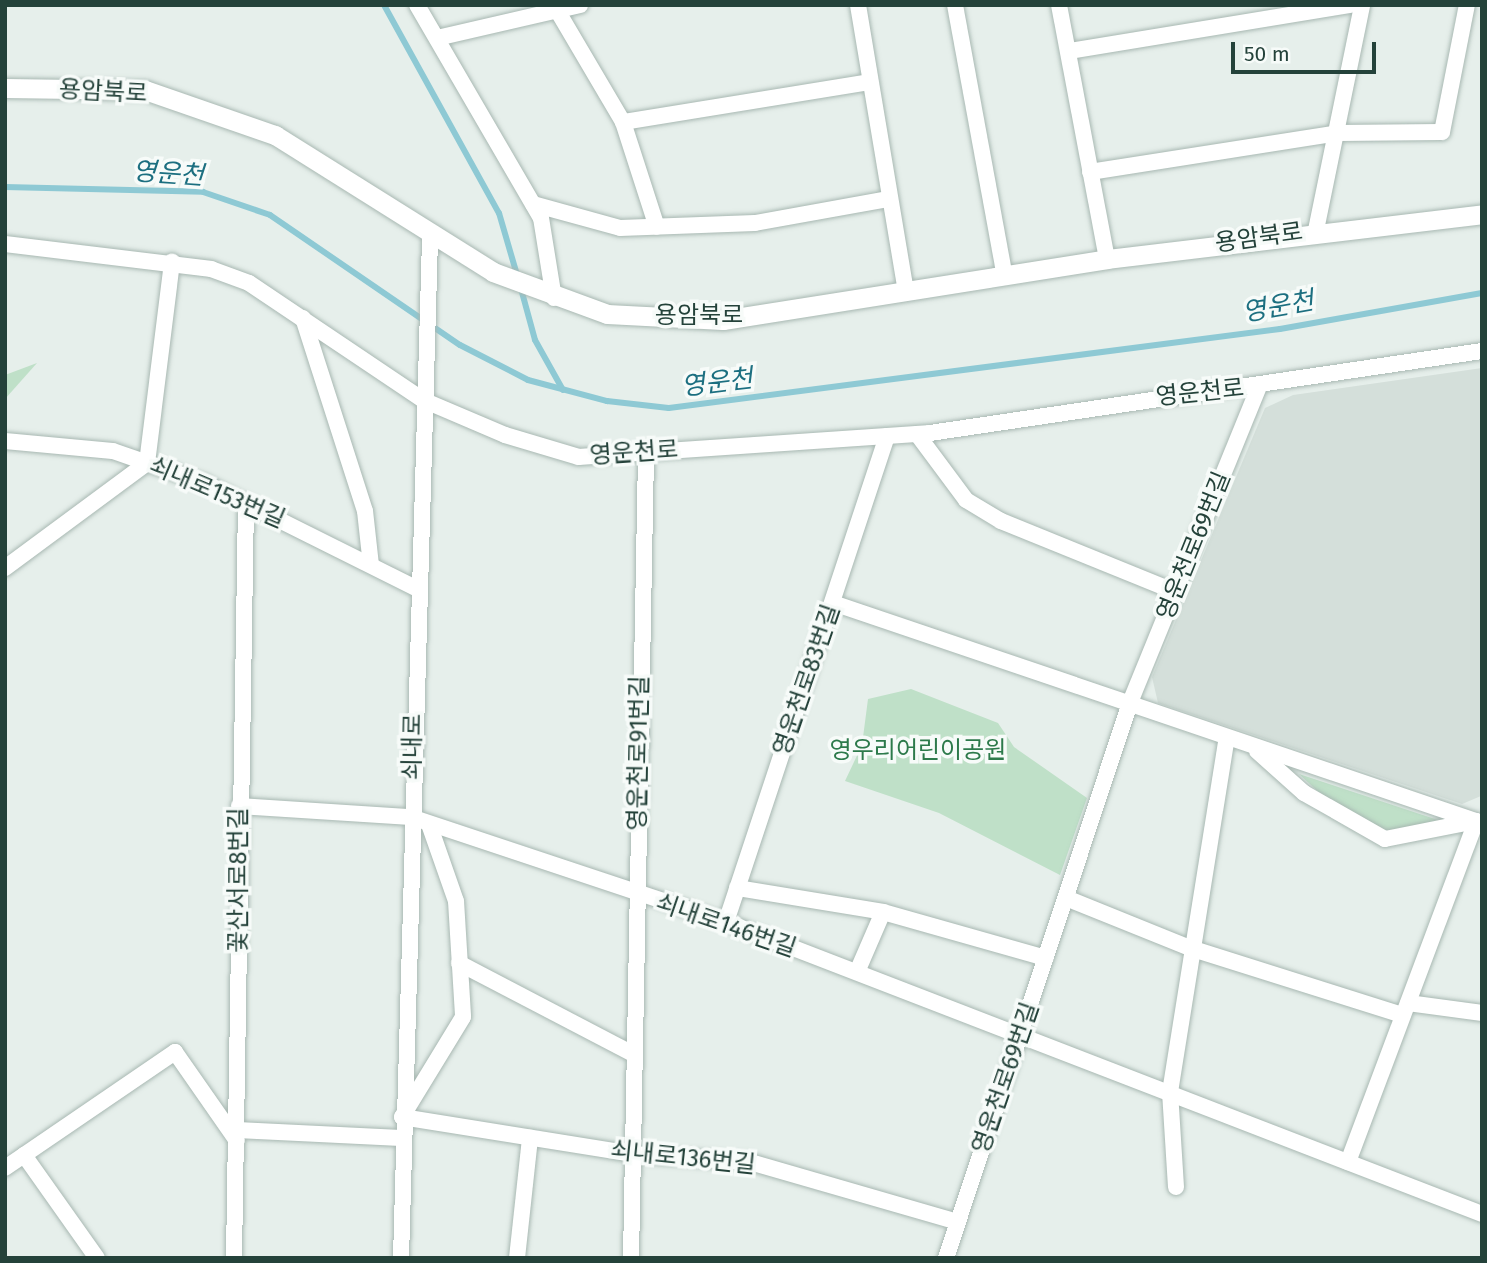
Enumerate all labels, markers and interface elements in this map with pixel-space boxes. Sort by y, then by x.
scale bar [1235,28,1380,72]
text: 50 m [1244,41,1290,67]
street label: 용암북로 [58,75,148,109]
water label: 영운천 [131,156,205,192]
street label: 용암북로 [1213,218,1305,258]
water label: 영운천 [1240,285,1316,329]
street label: 용암북로 [655,302,743,330]
water label: 영운천 [679,363,755,403]
street label: 영운천로 [1155,374,1245,412]
street label: 영운천로 [589,436,679,470]
street label: 쇠내로153번길 [145,451,289,535]
street label: 영운천로69번길 [1151,468,1237,624]
street label: 영운천로83번길 [768,601,846,759]
street label: 영운천로91번길 [623,675,655,831]
street label: 쇠내로 [398,714,428,780]
park label: 영우리어린이공원 [830,737,1006,765]
street label: 꽃산서로8번길 [225,807,253,953]
street label: 쇠내로146번길 [652,889,800,963]
street label: 영운천로69번길 [967,999,1045,1157]
street label: 쇠내로136번길 [609,1136,757,1180]

